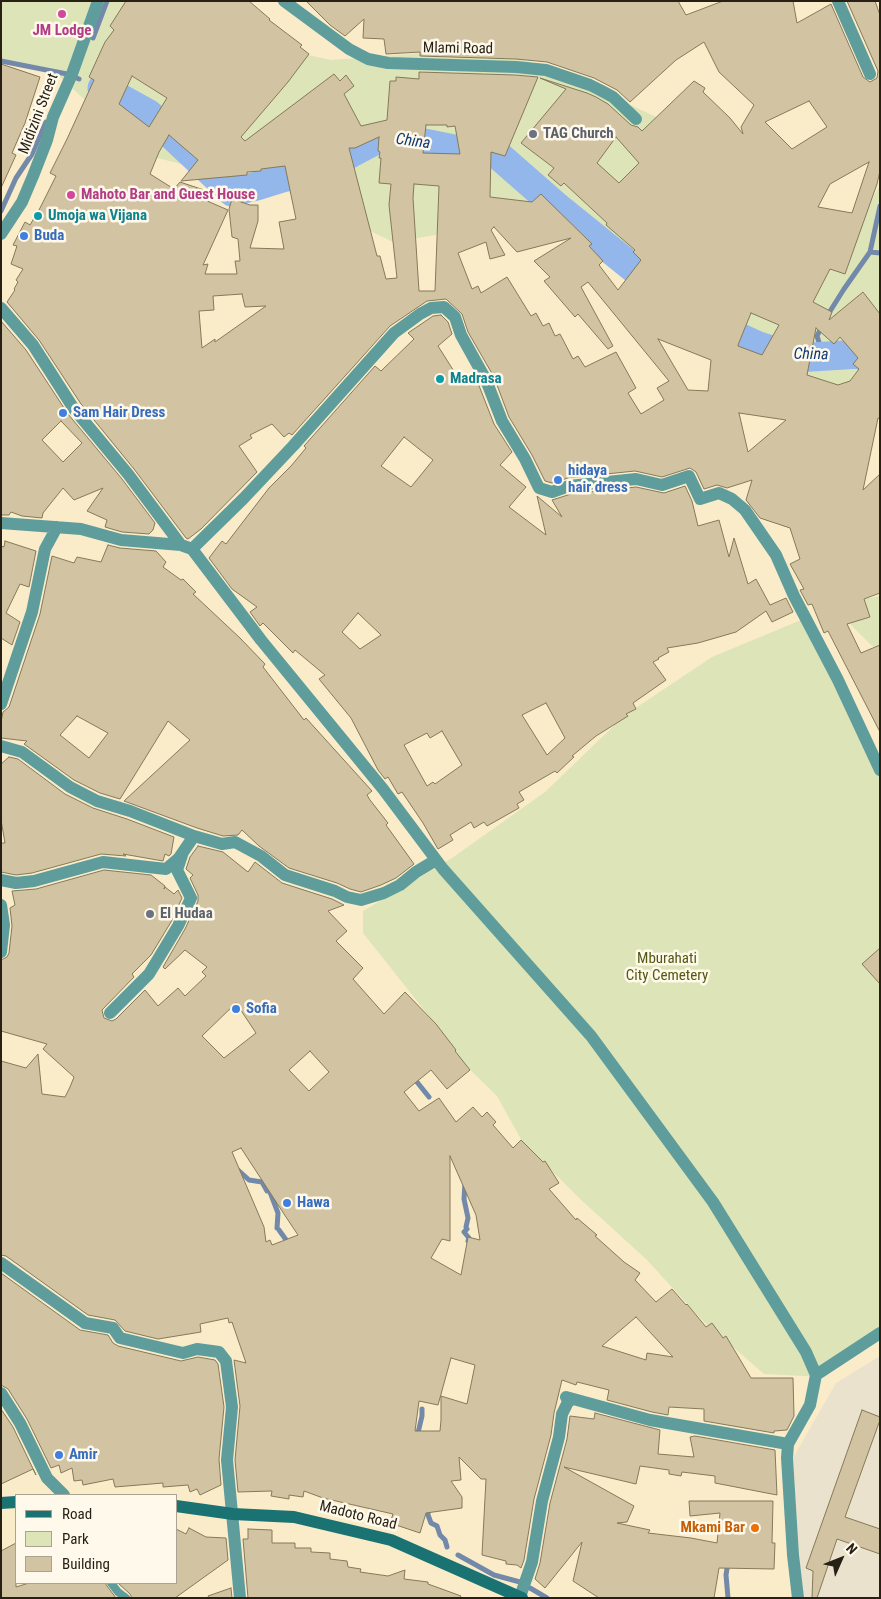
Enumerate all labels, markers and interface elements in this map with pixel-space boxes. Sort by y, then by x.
marker: JM Lodge [56,8,68,20]
place label: JM Lodge [33,22,91,40]
street label: Mlami Road [423,39,493,59]
street label: Midizini Street [15,71,63,157]
place label: TAG Church [543,125,614,143]
marker: TAG Church [527,128,539,140]
water label: China [394,130,432,154]
place label: Mahoto Bar and Guest House [81,186,255,204]
marker: Mahoto Bar and Guest House [65,189,77,201]
place label: Umoja wa Vijana [48,207,147,225]
marker: Umoja wa Vijana [32,210,44,222]
place label: Buda [34,227,64,245]
marker: Buda [18,230,30,242]
water label: China [793,345,829,365]
place label: Madrasa [450,370,502,388]
marker: Madrasa [434,373,446,385]
place label: Sam Hair Dress [73,404,165,422]
marker: Sam Hair Dress [57,407,69,419]
place label: hidaya hair dress [568,462,628,497]
marker: hidaya hair dress [552,474,564,486]
place label: El Hudaa [160,905,213,923]
marker: El Hudaa [144,908,156,920]
park label: Mburahati City Cemetery [626,950,708,985]
place label: Sofia [246,1000,277,1018]
marker: Sofia [230,1003,242,1015]
place label: Hawa [297,1194,330,1212]
marker: Hawa [281,1197,293,1209]
place label: Amir [69,1446,97,1464]
marker: Amir [53,1449,65,1461]
legend [15,1494,178,1584]
street label: Madoto Road [318,1498,398,1534]
text: Road [62,1505,92,1523]
place label: Mkami Bar [681,1519,745,1537]
marker: Mkami Bar [749,1522,761,1534]
text: Park [62,1530,89,1548]
north arrow [816,1534,866,1584]
text: N [843,1540,861,1557]
text: Building [62,1555,110,1573]

